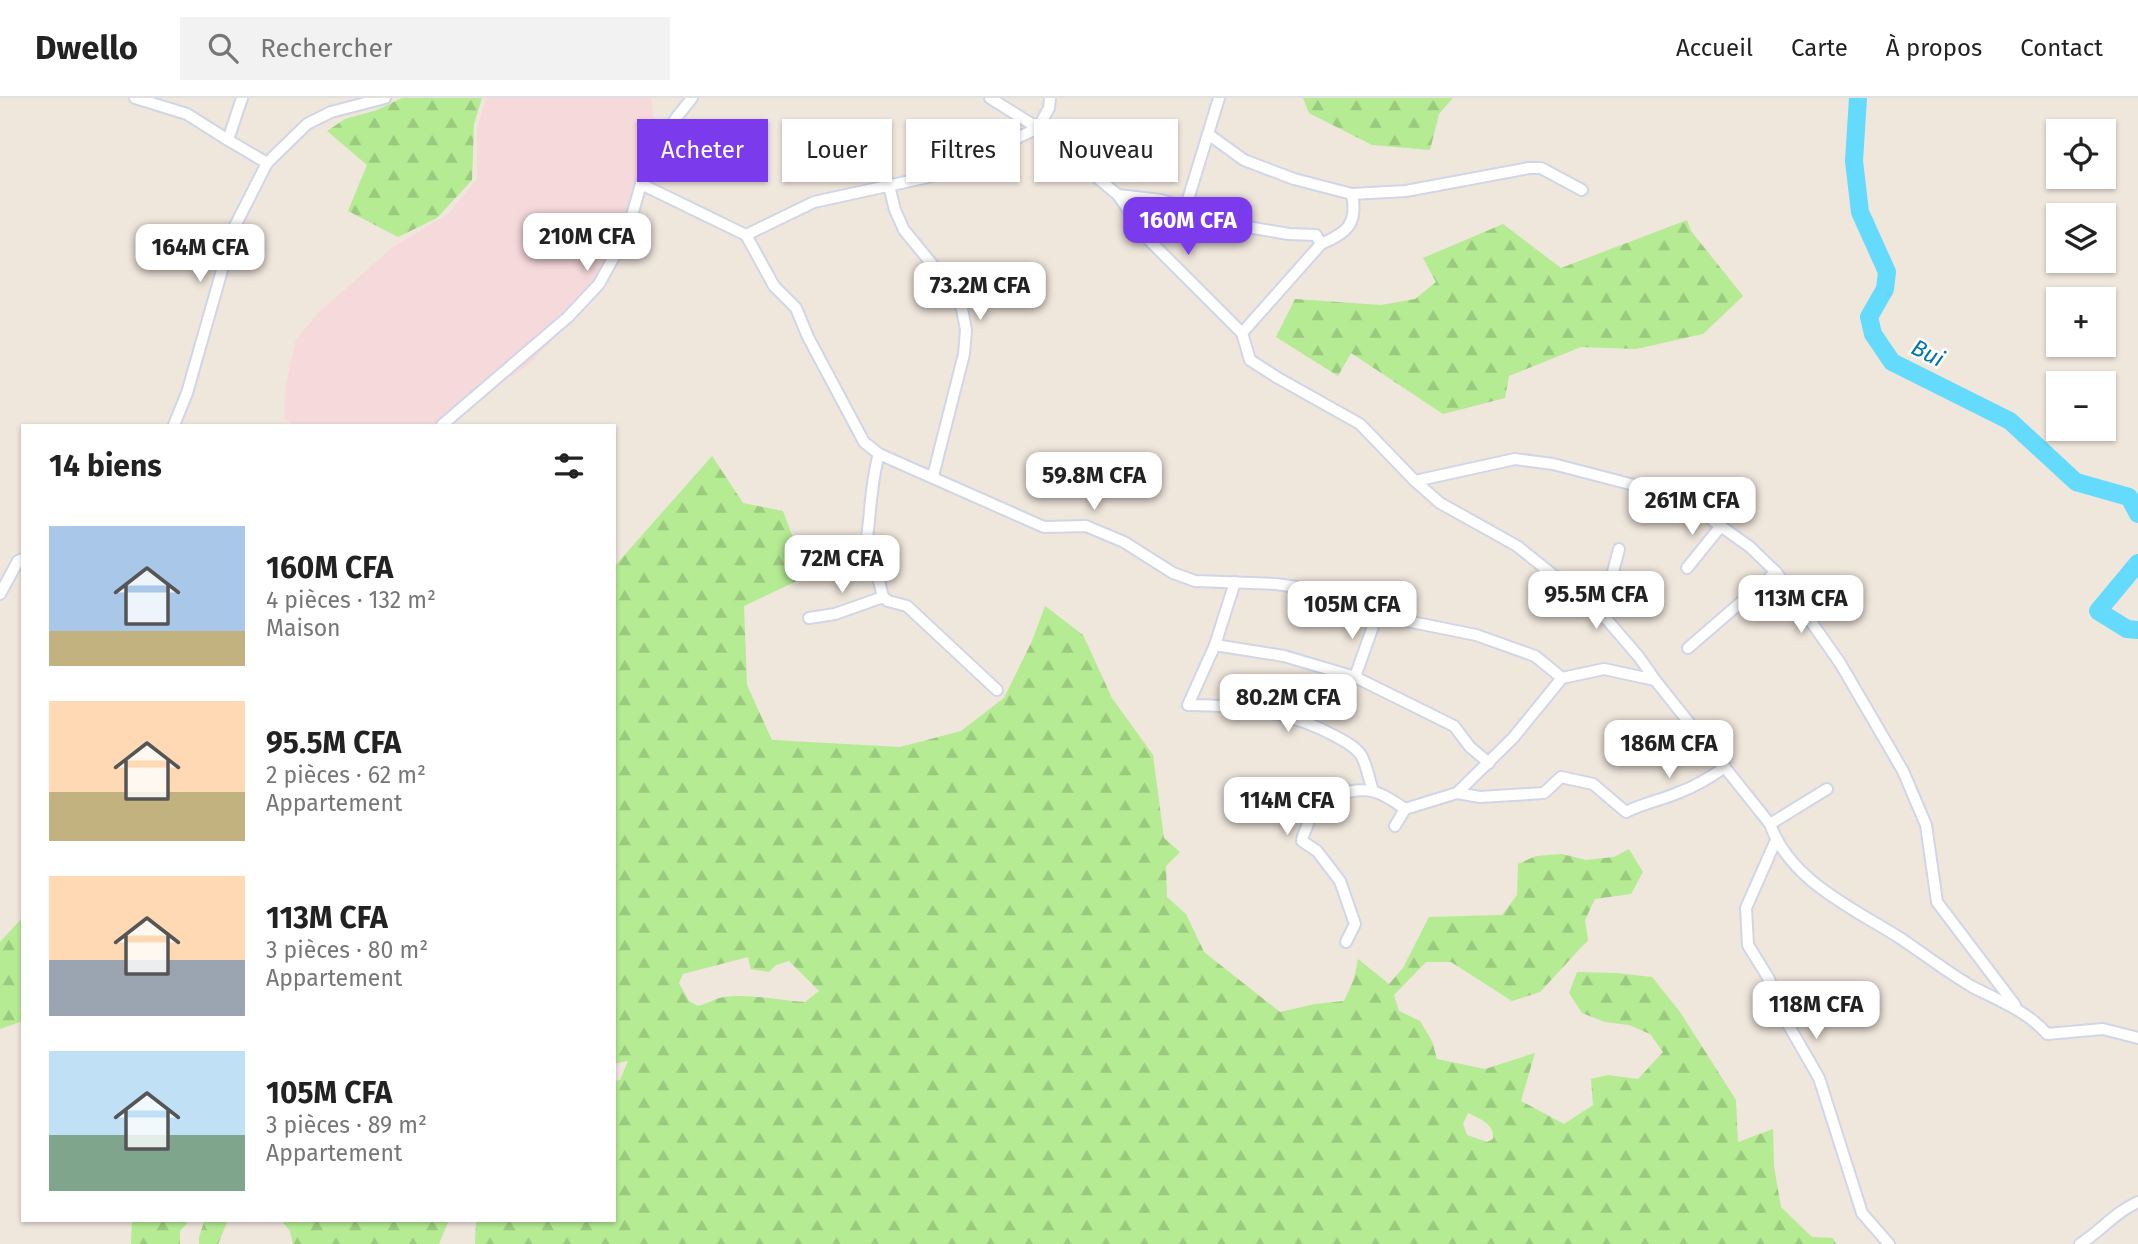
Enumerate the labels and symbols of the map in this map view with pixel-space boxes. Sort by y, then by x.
pin: 160M CFA [1116,198,1260,257]
pin: 210M CFA [515,214,659,273]
pin: 164M CFA [128,225,272,284]
pin: 73.2M CFA [900,262,1060,322]
water label: Bui [1907,333,1950,373]
pin: 59.8M CFA [1014,452,1174,512]
pin: 261M CFA [1620,478,1764,537]
pin: 72M CFA [777,536,907,595]
pin: 95.5M CFA [1516,572,1676,631]
pin: 113M CFA [1729,575,1873,635]
pin: 105M CFA [1280,582,1424,641]
pin: 80.2M CFA [1208,674,1368,734]
pin: 186M CFA [1597,720,1741,780]
pin: 114M CFA [1215,778,1359,837]
pin: 118M CFA [1744,982,1888,1041]

